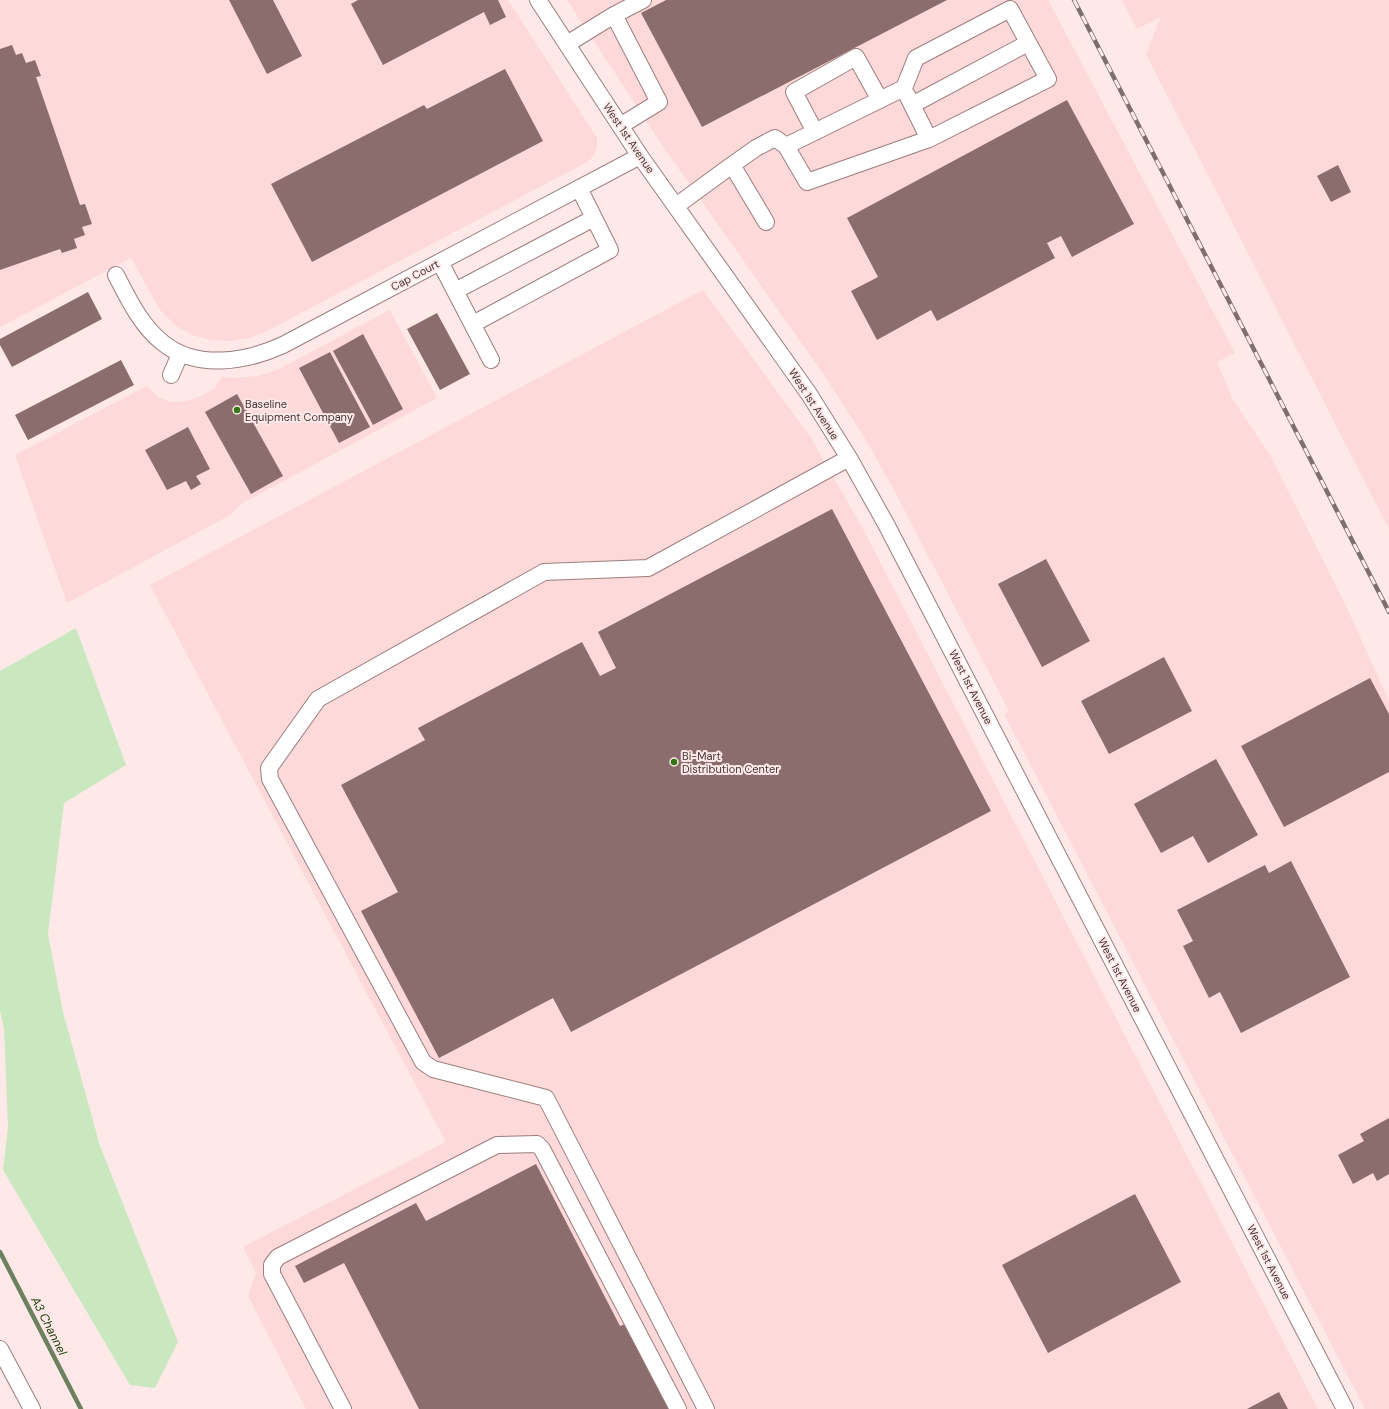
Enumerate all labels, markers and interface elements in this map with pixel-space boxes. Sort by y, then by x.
street label: West 1st Avenue [600,100,658,176]
street label: Cap Court [388,256,442,294]
street label: West 1st Avenue [786,366,842,442]
place label: Baseline Equipment Company [245,397,353,424]
marker: Baseline Equipment Company [232,405,242,415]
street label: West 1st Avenue [946,647,996,727]
place label: Bi-Mart Distribution Center [682,749,779,776]
marker: Bi-Mart Distribution Center [669,757,679,767]
street label: West 1st Avenue [1095,935,1145,1015]
street label: West 1st Avenue [1244,1222,1294,1302]
water label: A3 Channel [27,1293,71,1358]

